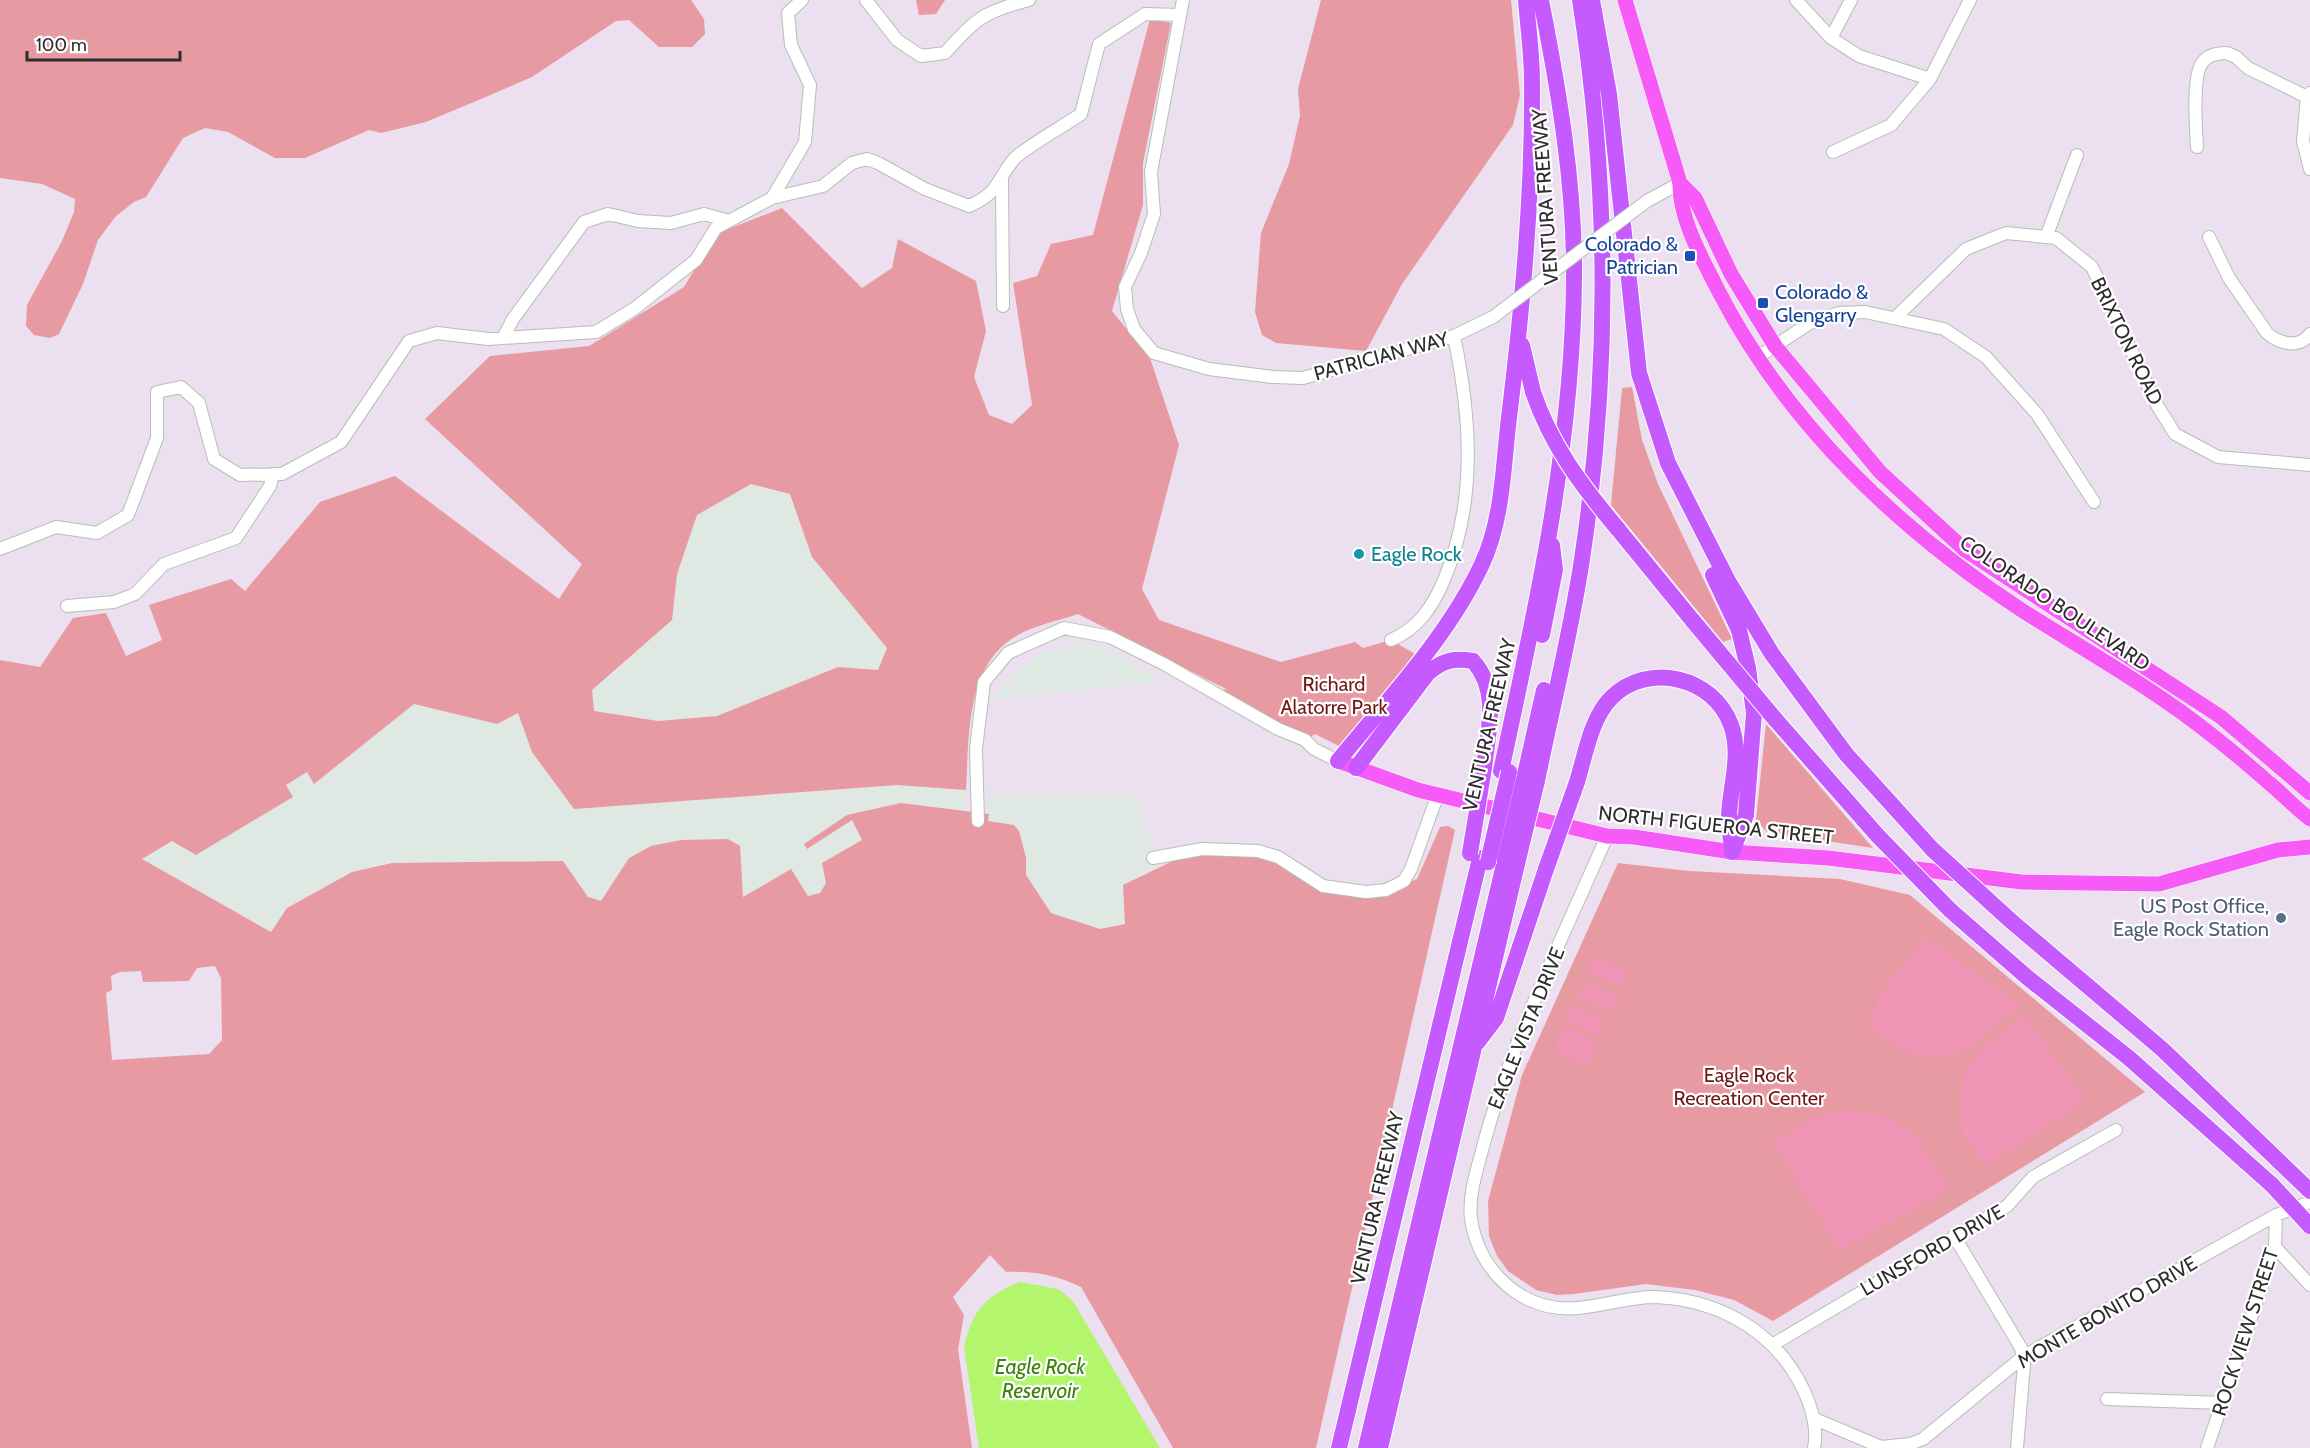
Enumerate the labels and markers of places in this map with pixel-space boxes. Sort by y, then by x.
place label: Colorado & Patrician [1585,232,1678,279]
marker: Colorado & Patrician [1683,249,1697,263]
place label: Colorado & Glengarry [1775,280,1868,327]
marker: Colorado & Glengarry [1756,296,1770,310]
place label: Eagle Rock [1371,542,1462,566]
marker: Eagle Rock [1352,547,1366,561]
place label: US Post Office, Eagle Rock Station [2113,894,2269,941]
marker: US Post Office, Eagle Rock Station [2274,911,2288,925]

